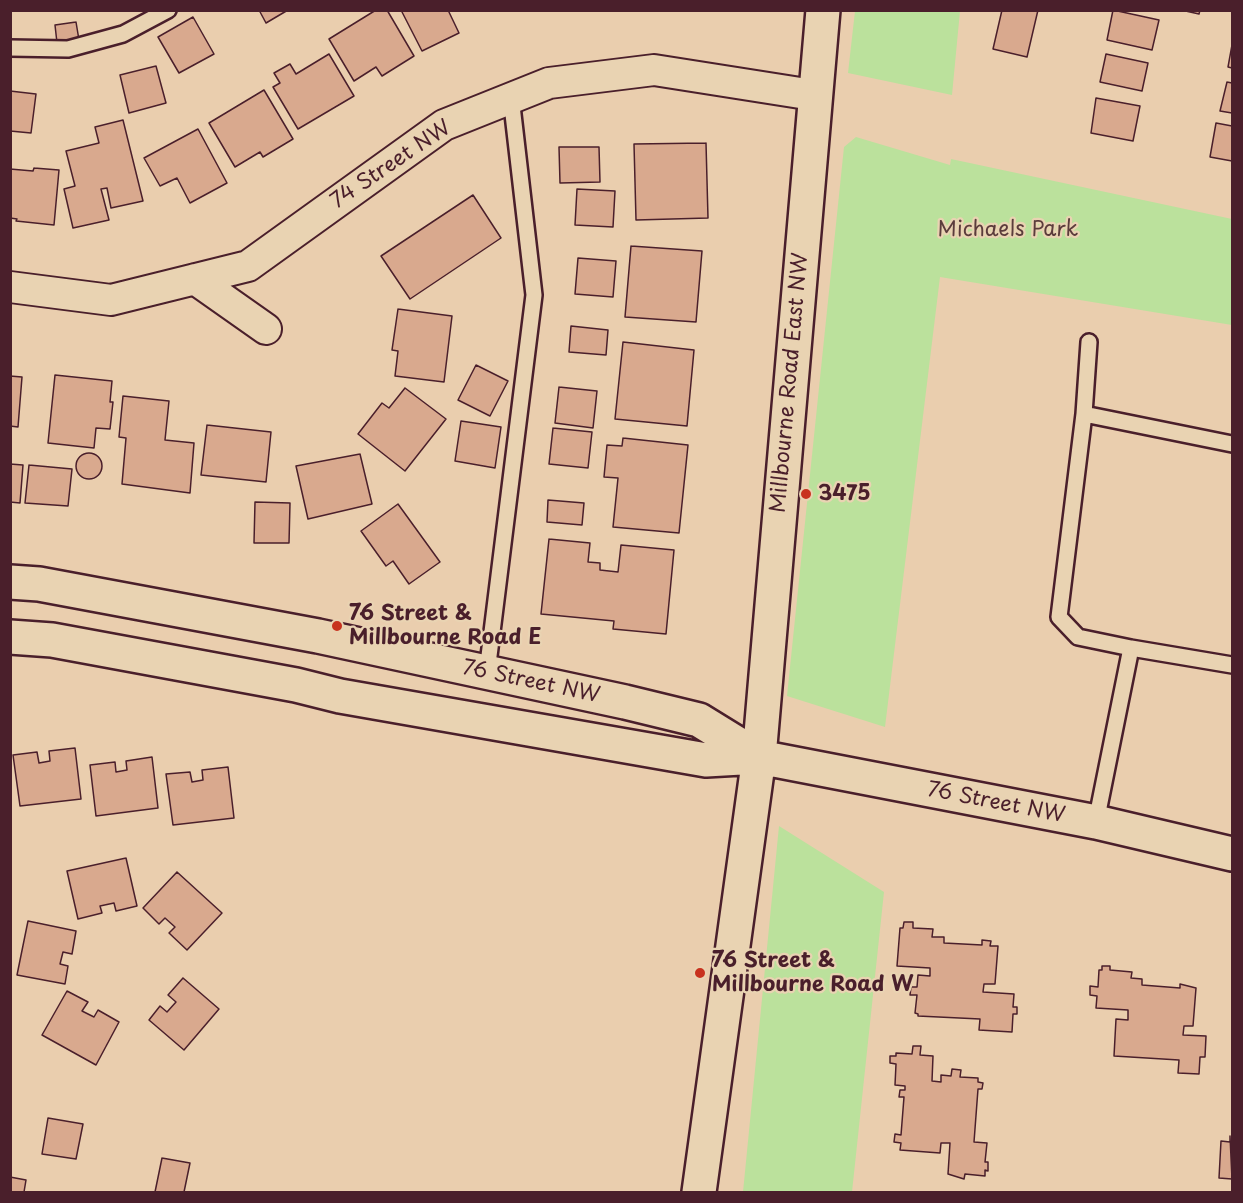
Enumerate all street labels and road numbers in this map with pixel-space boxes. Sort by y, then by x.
street label: 74 Street NW [326,116,456,214]
street label: Millbourne Road East NW [766,252,814,514]
street label: 76 Street NW [460,655,602,709]
street label: 76 Street NW [925,777,1067,829]

